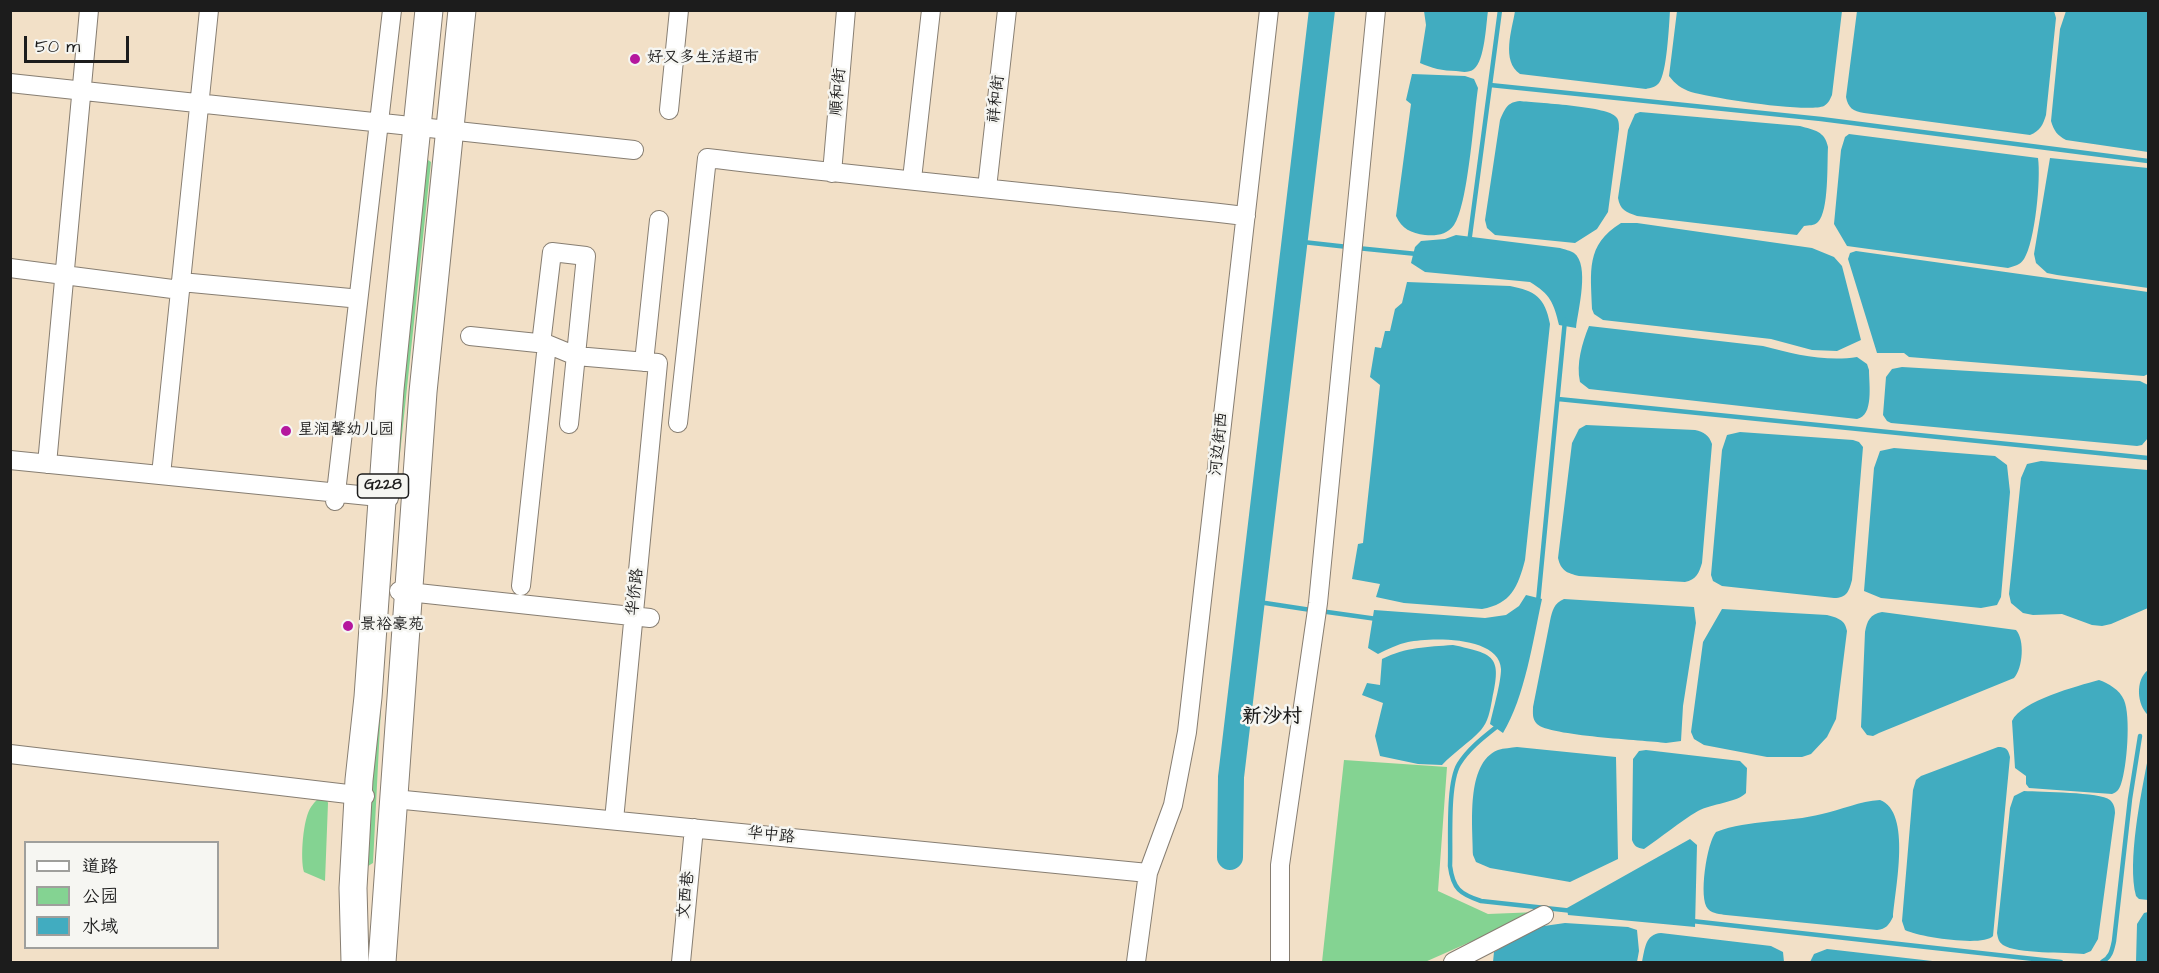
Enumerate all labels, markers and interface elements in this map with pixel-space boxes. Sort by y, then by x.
scale bar [27,24,132,62]
text: 50 m [35,34,80,59]
place label: 好又多生活超市 [647,49,759,69]
marker: 好又多生活超市 [628,52,642,66]
street label: 順和街 [827,67,851,117]
street label: 祥和街 [985,74,1009,124]
street label: 河边街西 [1207,411,1233,477]
place label: 星润馨幼儿园 [298,421,394,441]
marker: 星润馨幼儿园 [279,424,293,438]
road number: G228 [358,474,409,498]
street label: 华侨路 [624,567,648,617]
place label: 景裕豪苑 [360,616,424,636]
marker: 景裕豪苑 [341,619,355,633]
district label: 新沙村 [1242,706,1302,730]
street label: 华中路 [746,824,796,848]
legend [24,841,219,949]
text: 道路 [82,854,118,879]
street label: 文西巷 [675,870,699,920]
text: 公园 [82,884,118,909]
text: 水域 [82,914,118,939]

